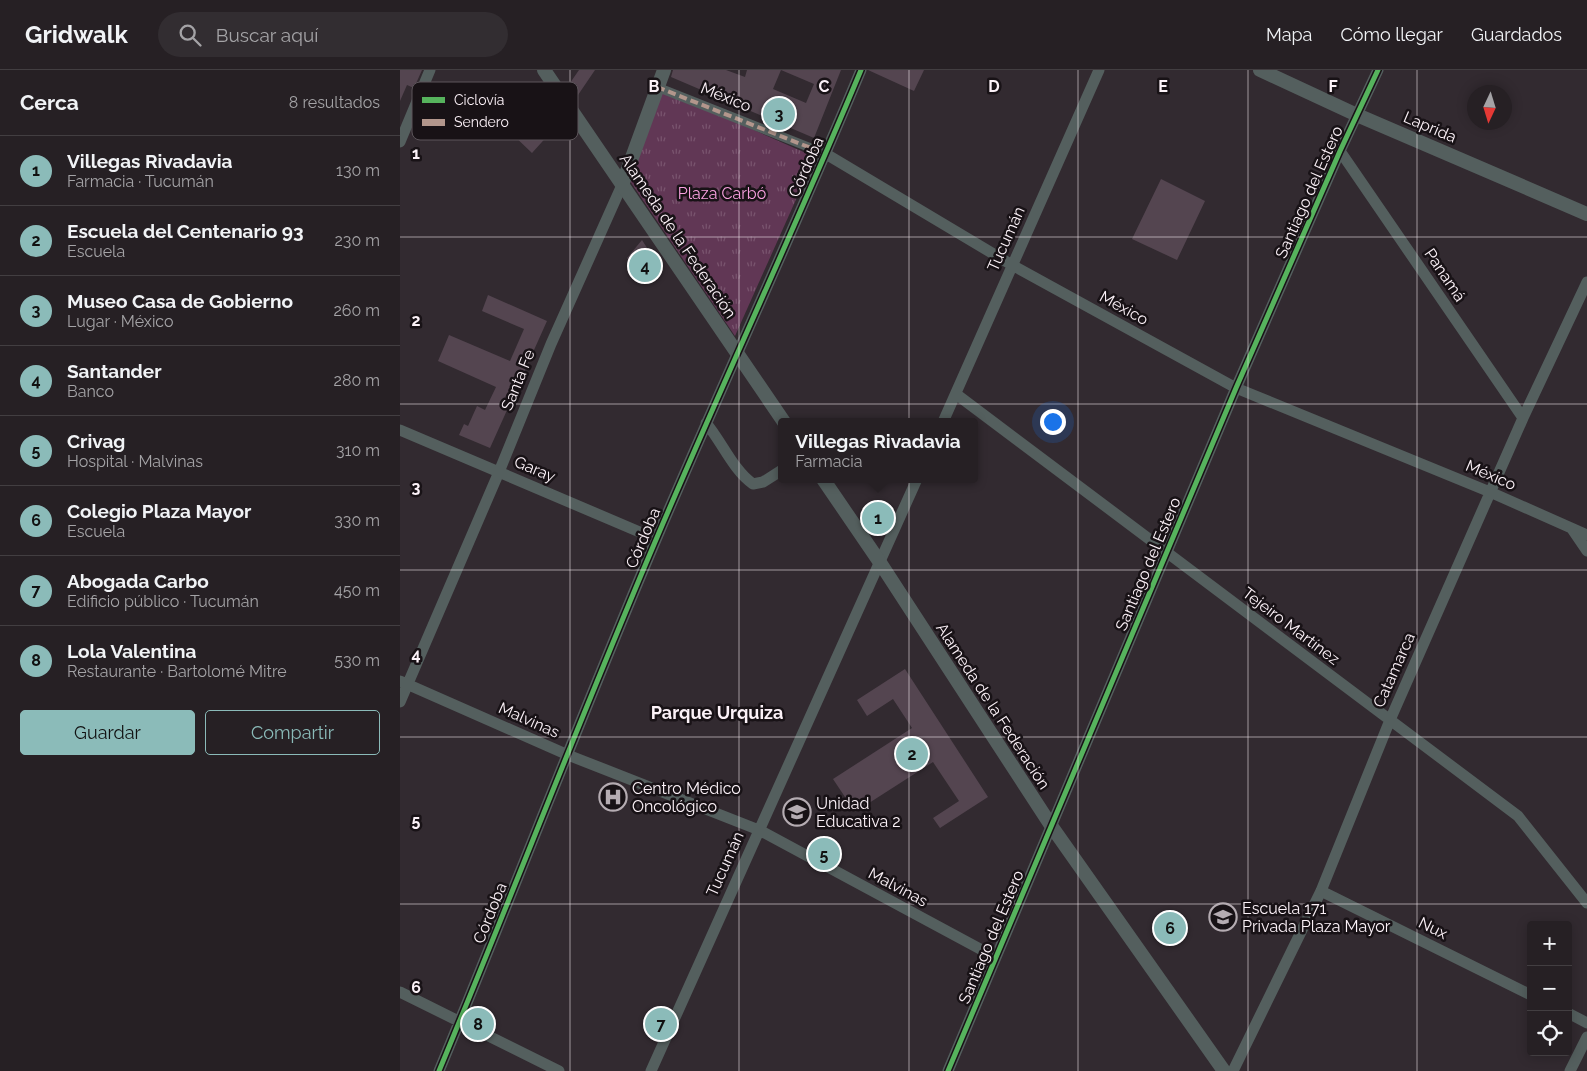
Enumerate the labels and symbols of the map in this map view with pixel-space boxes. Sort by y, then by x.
text: B [649,77,660,96]
text: C [819,77,830,96]
text: D [988,77,1000,96]
text: E [1158,77,1168,96]
text: F [1328,77,1338,96]
street label: México [698,78,754,116]
legend [412,82,578,140]
north arrow [1467,85,1512,130]
text: Ciclovía [454,92,504,108]
pin: 3 [763,95,795,133]
street label: Laprida [1401,107,1459,147]
text: Sendero [454,114,509,130]
street label: Santiago del Estero [1271,123,1347,261]
street label: Córdoba [784,134,828,200]
text: 1 [412,144,420,163]
street label: Alameda de la Federación [616,150,740,322]
park label: Plaza Carbó [678,184,766,203]
street label: Tucumán [983,204,1029,274]
street label: Panamá [1420,245,1470,305]
pin: 4 [629,247,661,285]
street label: México [1096,287,1152,329]
text: 2 [411,311,421,330]
street label: Santa Fe [497,347,539,413]
your location [1040,409,1066,435]
street label: Garay [512,452,559,486]
street label: México [1463,456,1519,494]
text: 3 [412,478,421,497]
street label: Santiago del Estero [1111,494,1185,634]
pin: 1 [862,499,894,537]
street label: Córdoba [622,505,664,571]
street label: Tejeiro Martínez [1239,583,1343,669]
street label: Alameda de la Federación [932,619,1054,793]
street label: Catamarca [1369,630,1419,710]
text: 4 [411,645,421,664]
street label: Malvinas [496,698,563,742]
district label: Parque Urquiza [651,702,783,723]
pin: 2 [896,735,928,773]
place label: Centro Médico Oncológico [632,779,741,816]
hospital icon: Centro Médico Oncológico [598,782,628,812]
place label: Unidad Educativa 2 [816,794,901,831]
school or university icon: Unidad Educativa 2 [782,797,812,827]
text: 5 [412,811,421,830]
street label: Tucumán [702,829,748,899]
pin: 5 [808,835,840,873]
street label: Malvinas [865,863,931,911]
street label: Santiago del Estero [954,867,1028,1007]
street label: Córdoba [469,880,511,946]
place label: Escuela 171 Privada Plaza Mayor [1242,899,1391,936]
school or university icon: Escuela 171 Privada Plaza Mayor [1208,902,1238,932]
pin: 6 [1154,909,1186,947]
street label: Nux [1415,913,1451,943]
text: 6 [411,978,421,997]
pin: 8 [462,1005,494,1043]
pin: 7 [645,1005,677,1043]

